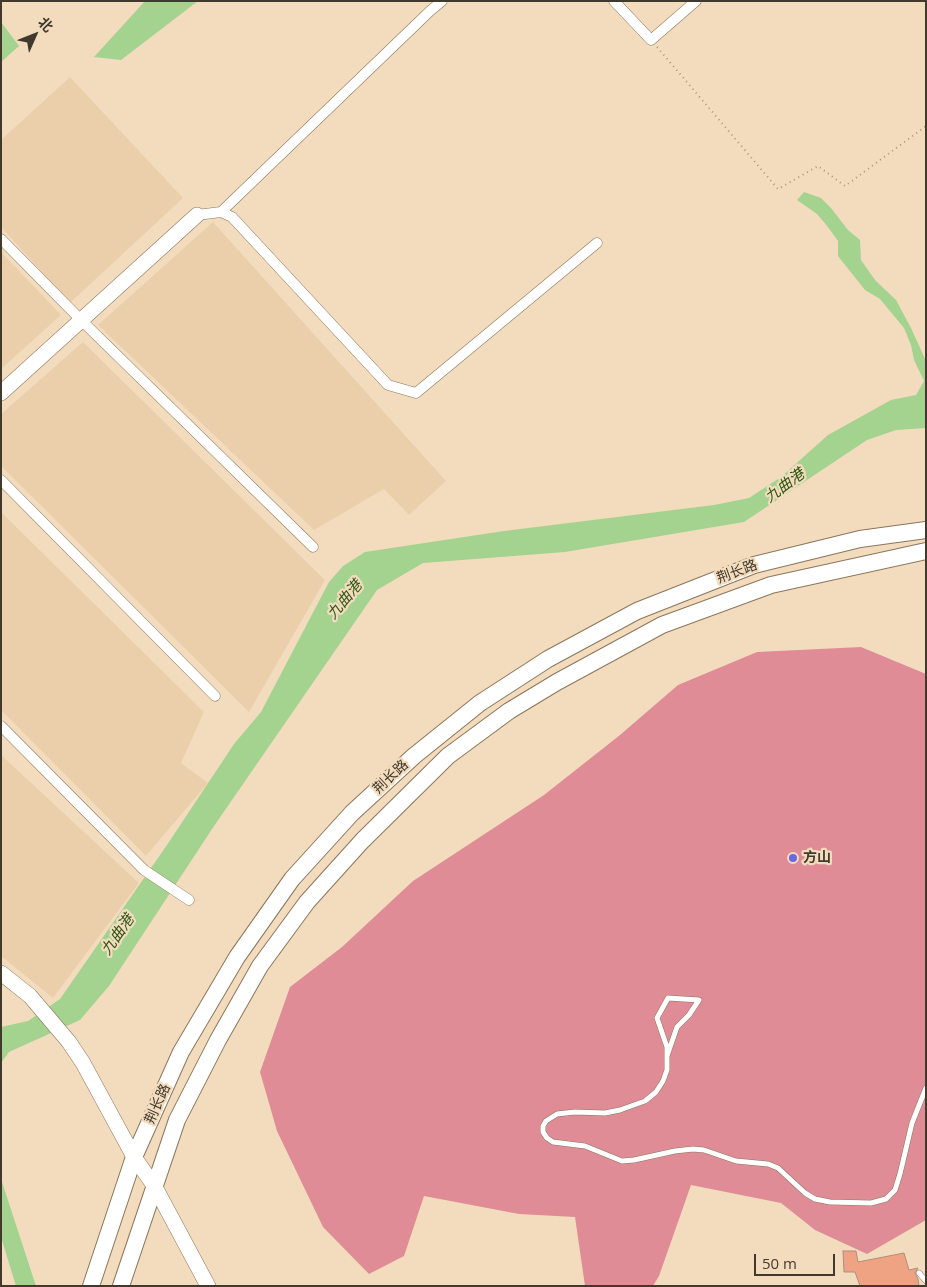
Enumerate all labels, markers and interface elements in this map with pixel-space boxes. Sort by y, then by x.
north arrow [10,10,60,60]
text: 北 [34,13,58,36]
water label: 九曲港 [762,465,808,507]
street label: 荆长路 [714,557,760,587]
water label: 九曲港 [324,577,366,623]
street label: 荆长路 [370,757,412,797]
place label: 方山 [803,850,831,866]
marker: 方山 [787,852,799,864]
water label: 九曲港 [98,911,138,959]
street label: 荆长路 [142,1081,174,1127]
scale bar [757,1244,838,1276]
text: 50 m [762,1253,797,1273]

